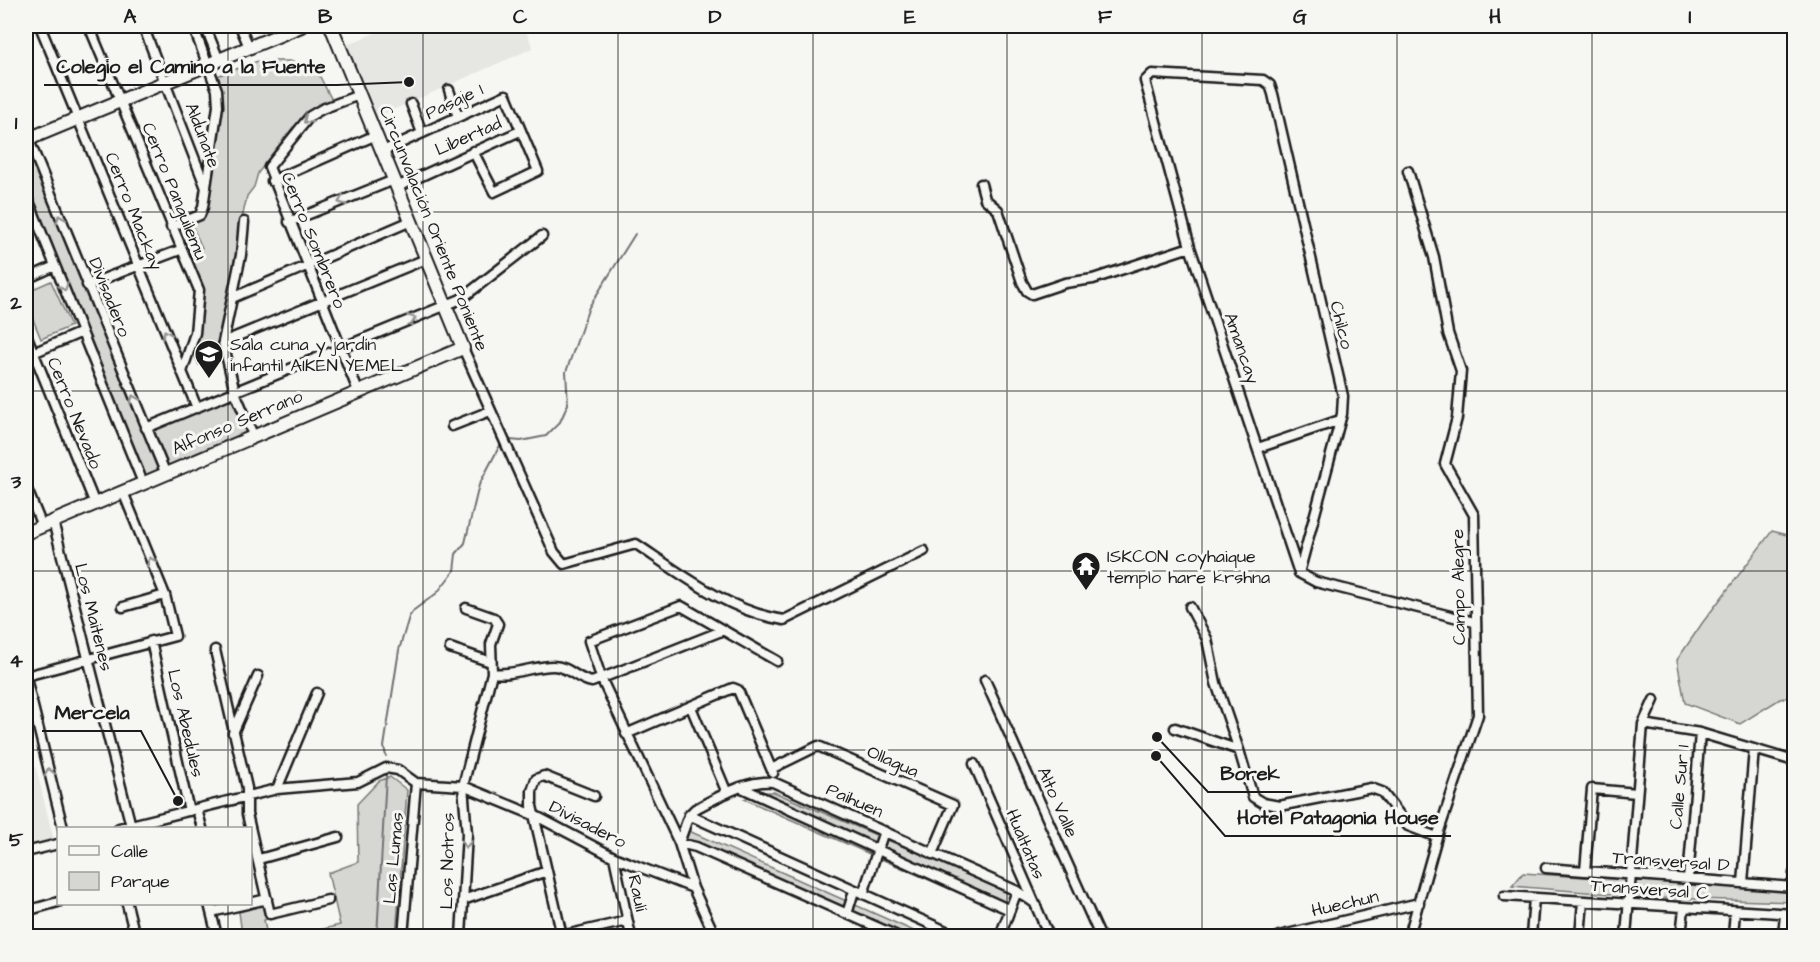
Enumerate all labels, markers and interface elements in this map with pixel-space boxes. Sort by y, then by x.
text: A [124,3,137,31]
text: B [318,3,333,31]
text: C [513,3,528,31]
text: D [709,3,722,31]
text: E [904,3,916,31]
text: F [1098,3,1113,31]
text: G [1293,3,1307,31]
text: H [1489,3,1501,31]
text: I [1688,3,1692,31]
callout: Colegio el Camino a la Fuente [44,47,337,85]
text: Colegio el Camino a la Fuente [56,53,326,82]
street label: Pasaje 1 [421,77,487,126]
street label: Aldunate [179,99,226,172]
street label: Circunvalación Oriente Poniente [373,102,494,355]
text: 1 [15,109,18,137]
street label: Libertad [431,111,506,162]
one-way arrow [304,113,314,124]
street label: Cerro Panguilemu [135,119,214,264]
street label: Cerro Mackay [98,148,169,274]
street label: Cerro Sombrero [275,168,352,312]
one-way arrow [337,194,348,206]
one-way arrow [55,214,67,225]
street label: Divisadero [82,254,137,341]
one-way arrow [56,281,69,292]
text: 2 [9,289,22,317]
street label: Chilco [1323,298,1360,352]
street label: Amancay [1217,309,1265,388]
one-way arrow [407,313,417,326]
one-way arrow [161,330,173,341]
place label: Sala cuna y jardín infantil AIKEN YEMEL [230,332,404,378]
school or university icon: Sala cuna y jardín infantil AIKEN YEMEL [193,338,225,380]
street label: Cerro Nevado [41,354,108,473]
street label: Alfonso Serrano [168,384,307,461]
one-way arrow [129,394,141,405]
text: 3 [10,468,22,496]
street label: Campo Alegre [1445,528,1473,645]
place label: ISKCON coyhaique templo hare krshna [1107,544,1270,590]
temple icon: ISKCON coyhaique templo hare krshna [1070,550,1102,592]
one-way arrow [146,556,158,567]
street label: Los Maitenes [68,561,119,674]
text: 4 [9,647,23,675]
street label: Los Abedules [161,667,210,780]
callout: Mercela [42,693,141,731]
text: Mercela [54,699,130,727]
street label: Ollagua [862,739,923,785]
street label: Calle Sur 1 [1663,744,1696,830]
callout: Borek [1208,754,1292,792]
text: Borek [1220,760,1281,788]
street label: Alto Valle [1031,763,1084,842]
one-way arrow [43,767,56,777]
street label: Paihuen [822,777,887,824]
street label: Divisadero [545,794,631,855]
callout: Hotel Patagonia House [1225,798,1451,836]
text: Hotel Patagonia House [1237,804,1439,833]
street label: Hualtatas [1000,805,1051,883]
street label: Las Lumas [377,811,410,905]
street label: Los Notros [434,812,461,910]
text: 5 [9,826,24,854]
legend [57,827,252,905]
text: Calle [111,839,149,864]
one-way arrow [460,840,473,849]
street label: Transversal D [1612,845,1731,878]
text: Parque [111,869,170,894]
street label: Raulí [621,873,654,914]
street label: Transversal C [1590,873,1710,906]
street label: Huechun [1309,884,1381,923]

